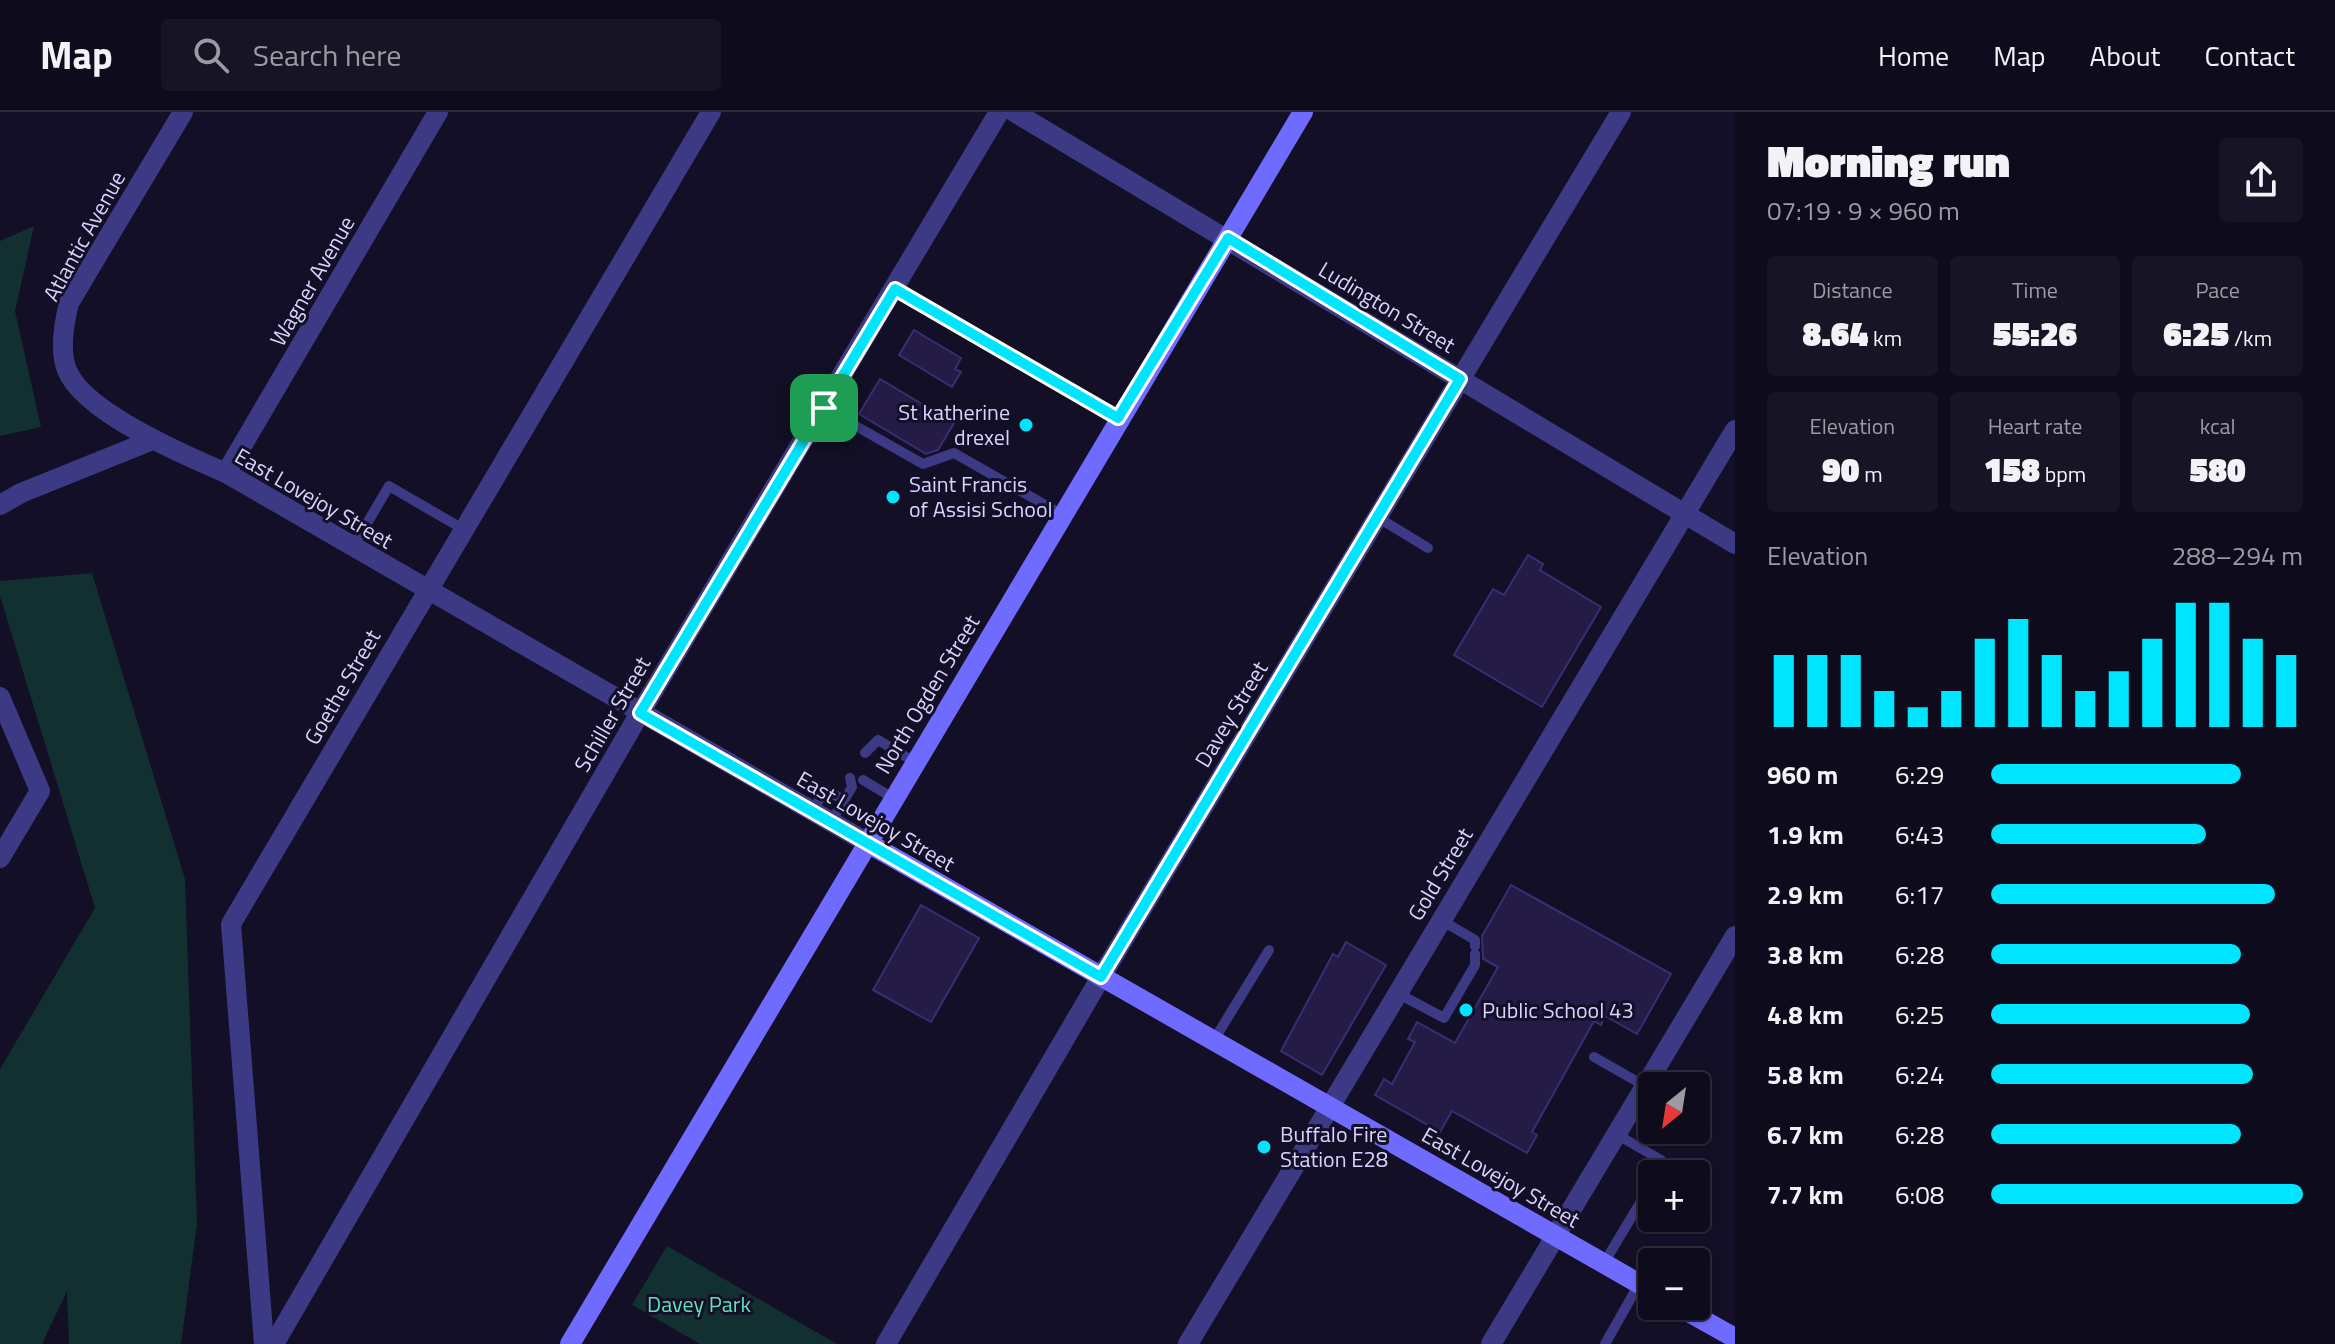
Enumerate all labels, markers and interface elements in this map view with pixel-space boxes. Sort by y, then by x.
search box [161,19,721,91]
text: Map [40,26,113,84]
text: Search here [253,32,402,78]
icon: search [189,33,233,77]
text: Home [1878,34,1949,77]
text: Map [1993,34,2046,77]
text: About [2090,34,2160,77]
text: Contact [2204,34,2295,77]
text: Morning run [1767,127,2010,194]
button: share [2219,138,2303,222]
street label: Atlantic Avenue [34,165,134,307]
text: 07:19 · 9 × 960 m [1767,191,1960,230]
street label: Wagner Avenue [261,209,363,353]
street label: Ludington Street [1312,253,1462,361]
text: Distance [1812,273,1893,307]
text: Time [2012,273,2058,307]
text: Pace [2195,273,2240,307]
text: 8.64 [1803,307,1868,359]
text: 55:26 [1993,307,2077,359]
text: 6:25 [2163,307,2229,359]
text: km [1868,321,1902,355]
text: /km [2229,321,2272,355]
pin [790,374,858,442]
icon: arrive [802,386,846,430]
place label: St katherine drexel [898,395,1010,454]
text: Elevation [1810,409,1895,443]
text: Heart rate [1988,409,2082,443]
text: kcal [2200,409,2236,443]
marker: St katherine drexel [1017,416,1035,434]
street label: East Lovejoy Street [229,439,400,557]
text: 90 [1822,443,1859,495]
text: 158 [1984,443,2040,495]
text: 580 [2190,443,2246,495]
text: m [1859,457,1883,491]
text: bpm [2040,457,2086,491]
place label: Saint Francis of Assisi School [909,467,1053,526]
marker: Saint Francis of Assisi School [884,488,902,506]
text: Elevation [1767,536,1868,575]
text: 288–294 m [2172,536,2303,575]
street label: North Ogden Street [866,608,988,780]
street label: Goethe Street [295,623,389,751]
street label: Schiller Street [565,650,659,778]
street label: Davey Street [1186,654,1276,774]
text: 960 m [1767,755,1838,794]
text: 6:29 [1895,755,1944,794]
street label: East Lovejoy Street [791,762,962,880]
text: 1.9 km [1767,815,1844,854]
text: 6:43 [1895,815,1944,854]
street label: Gold Street [1399,821,1481,927]
text: 2.9 km [1767,875,1844,914]
text: 6:17 [1895,875,1944,914]
text: 3.8 km [1767,935,1844,974]
text: 6:28 [1895,935,1944,974]
place label: Public School 43 [1482,993,1634,1027]
text: 4.8 km [1767,995,1844,1034]
text: 6:25 [1895,995,1944,1034]
marker: Public School 43 [1457,1001,1475,1019]
text: 5.8 km [1767,1055,1844,1094]
text: 6:24 [1895,1055,1944,1094]
north arrow [1638,1072,1710,1144]
map controls [1638,1072,1710,1320]
text: 6.7 km [1767,1115,1844,1154]
text: 6:28 [1895,1115,1944,1154]
place label: Buffalo Fire Station E28 [1280,1117,1388,1176]
street label: East Lovejoy Street [1416,1118,1587,1236]
marker: Buffalo Fire Station E28 [1255,1138,1273,1156]
button: + [1638,1160,1710,1232]
text: 7.7 km [1767,1175,1844,1214]
text: 6:08 [1895,1175,1944,1214]
button: − [1638,1248,1710,1320]
park label: Davey Park [647,1287,751,1321]

